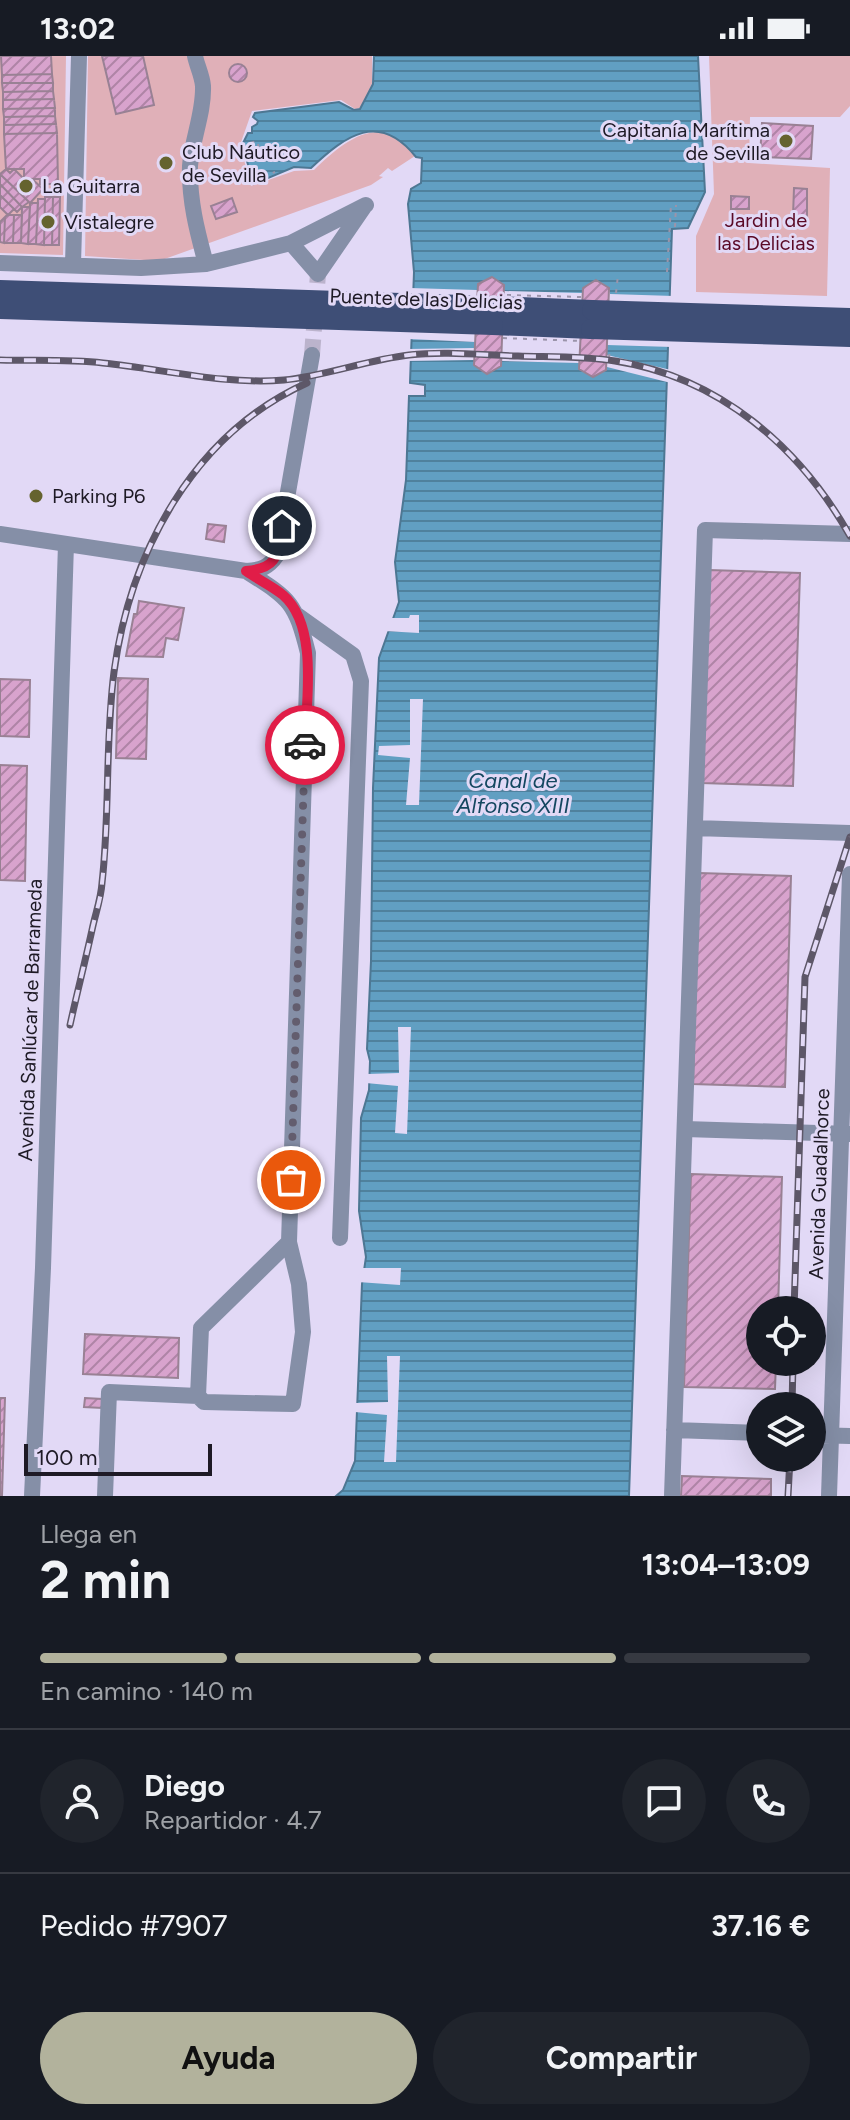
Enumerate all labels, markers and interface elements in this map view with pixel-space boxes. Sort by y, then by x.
text: 13:02 [40,10,115,47]
place label: Capitanía Marítima de Sevilla [602,118,770,165]
marker: Capitanía Marítima de Sevilla [777,132,795,150]
place label: Club Náutico de Sevilla [182,140,300,187]
marker: Club Náutico de Sevilla [157,154,175,172]
place label: La Guitarra [42,174,140,198]
marker: La Guitarra [17,177,35,195]
park label: Jardin de las Delicias [717,208,815,255]
place label: Vistalegre [64,210,154,234]
marker: Vistalegre [39,213,57,231]
street label: Puente de las Delicias [329,284,523,314]
place label: Parking P6 [52,484,145,508]
marker: Parking P6 [27,487,45,505]
pin [248,492,316,560]
icon: home [260,504,304,548]
courier [265,705,345,785]
icon: car [283,723,327,767]
water label: Canal de Alfonso XIII [456,767,569,819]
street label: Avenida Sanlúcar de Barrameda [13,878,47,1162]
street label: Avenida Guadalhorce [804,1088,834,1280]
pin [257,1146,325,1214]
icon: bag [269,1158,313,1202]
map controls [746,1296,826,1472]
button: locate [746,1296,826,1376]
button: layers [746,1392,826,1472]
scale bar [24,1440,212,1476]
text: 100 m [36,1444,97,1471]
text: Llega en [40,1518,137,1550]
text: 13:04–13:09 [641,1546,810,1583]
text: 2 min [40,1549,171,1611]
text: En camino · 140 m [40,1675,253,1707]
button: person [40,1759,124,1843]
button: chat [622,1759,706,1843]
button: phone [726,1759,810,1843]
text: Diego [144,1767,225,1804]
text: Repartidor · 4.7 [144,1804,322,1836]
text: Pedido #7907 [40,1907,228,1944]
text: 37.16 € [711,1907,810,1944]
button: Ayuda [40,2012,417,2104]
button: Compartir [433,2012,810,2104]

